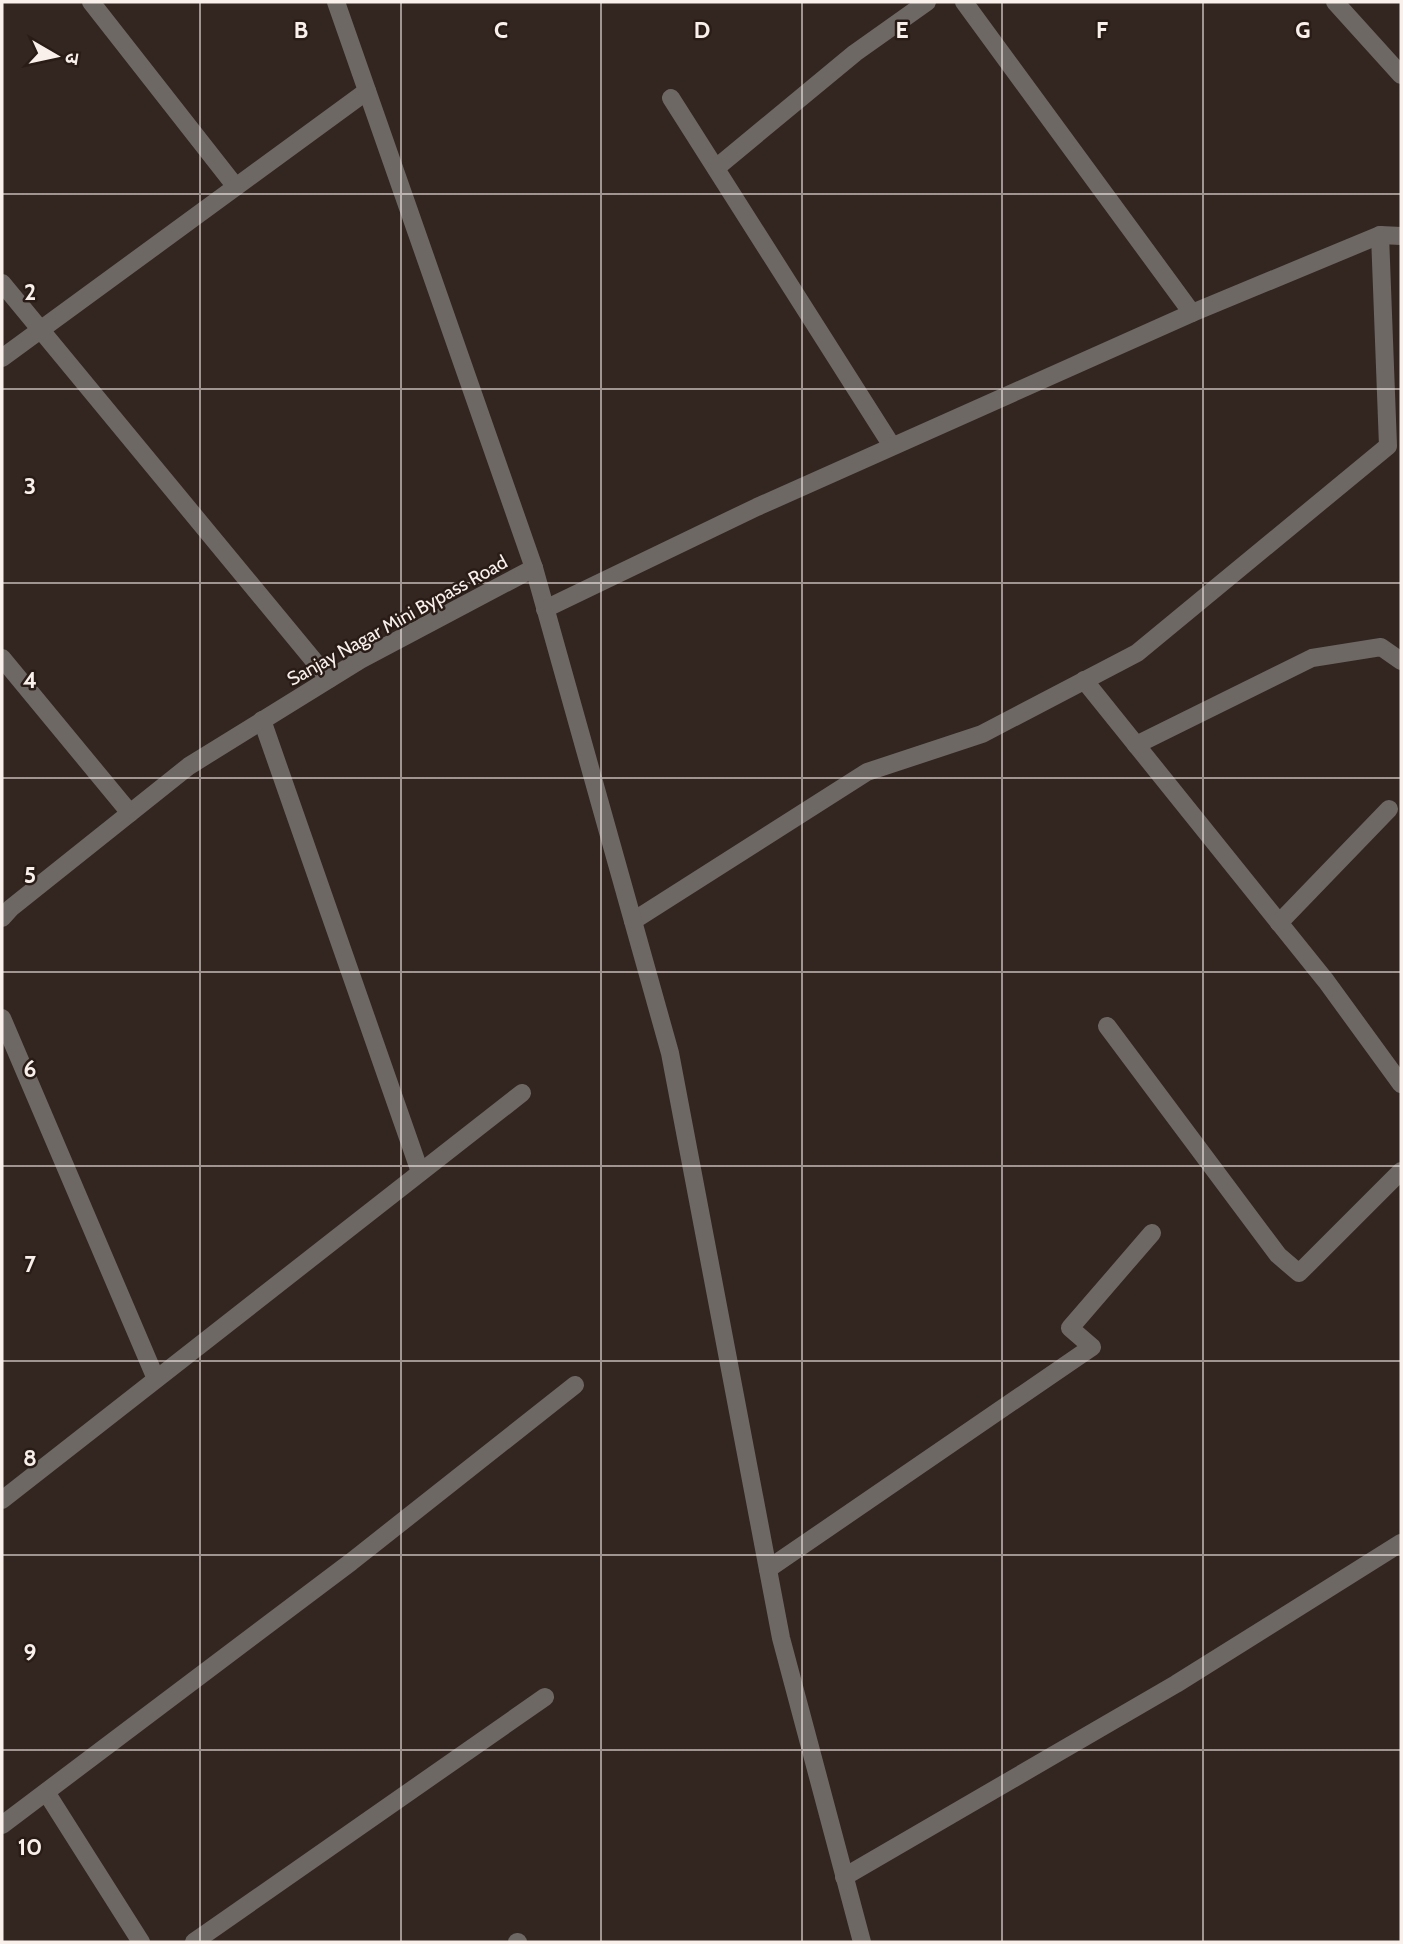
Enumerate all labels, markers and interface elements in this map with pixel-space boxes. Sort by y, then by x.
text: B [294,16,308,44]
text: C [494,16,508,44]
text: D [694,16,710,44]
text: E [895,16,909,44]
text: F [1096,16,1108,44]
text: G [1295,16,1311,44]
north arrow [21,21,91,91]
text: उ [60,51,85,67]
text: 2 [24,278,36,306]
text: 3 [24,472,36,500]
street label: Sanjay Nagar Mini Bypass Road [283,550,511,691]
text: 4 [23,666,37,694]
text: 5 [24,861,36,889]
text: 6 [24,1055,36,1083]
text: 7 [24,1250,36,1278]
text: 8 [23,1444,37,1472]
text: 9 [24,1638,36,1666]
text: 10 [18,1833,42,1861]

